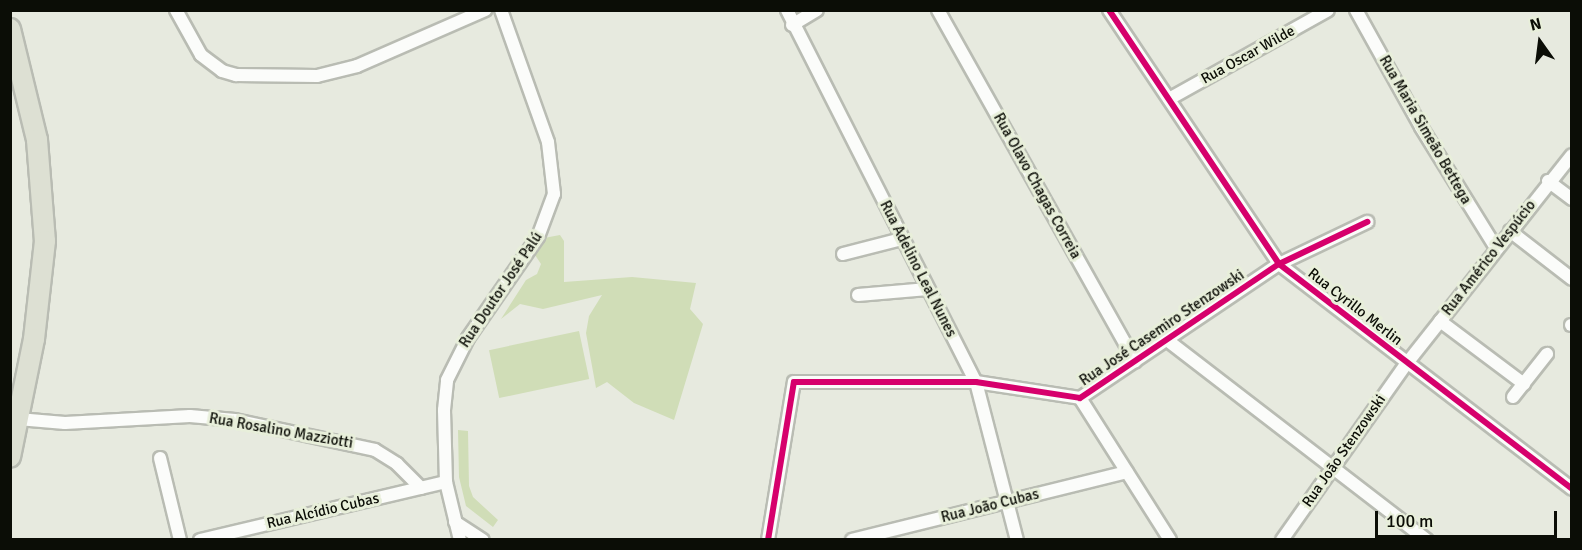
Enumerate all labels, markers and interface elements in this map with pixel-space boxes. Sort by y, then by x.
north arrow [1510,12,1570,72]
text: N [1528,13,1543,36]
street label: Rua Oscar Wilde [1198,22,1298,88]
street label: Rua Maria Simeão Bettega [1375,52,1475,208]
street label: Rua Olavo Chagas Correia [989,110,1085,262]
street label: Rua Américo Vespúcio [1438,197,1540,319]
street label: Rua Adelino Leal Nunes [876,198,960,340]
street label: Rua Doutor José Palú [456,229,546,351]
street label: Rua Cyrillo Merlin [1304,265,1406,349]
street label: Rua José Casemiro Stenzowski [1076,266,1248,390]
street label: Rua João Stenzowski [1298,391,1390,511]
street label: Rua Rosalino Mazziotti [208,409,354,453]
street label: Rua João Cubas [939,485,1041,527]
street label: Rua Alcídio Cubas [265,489,381,533]
scale bar [1378,499,1560,537]
text: 100 m [1386,510,1433,532]

